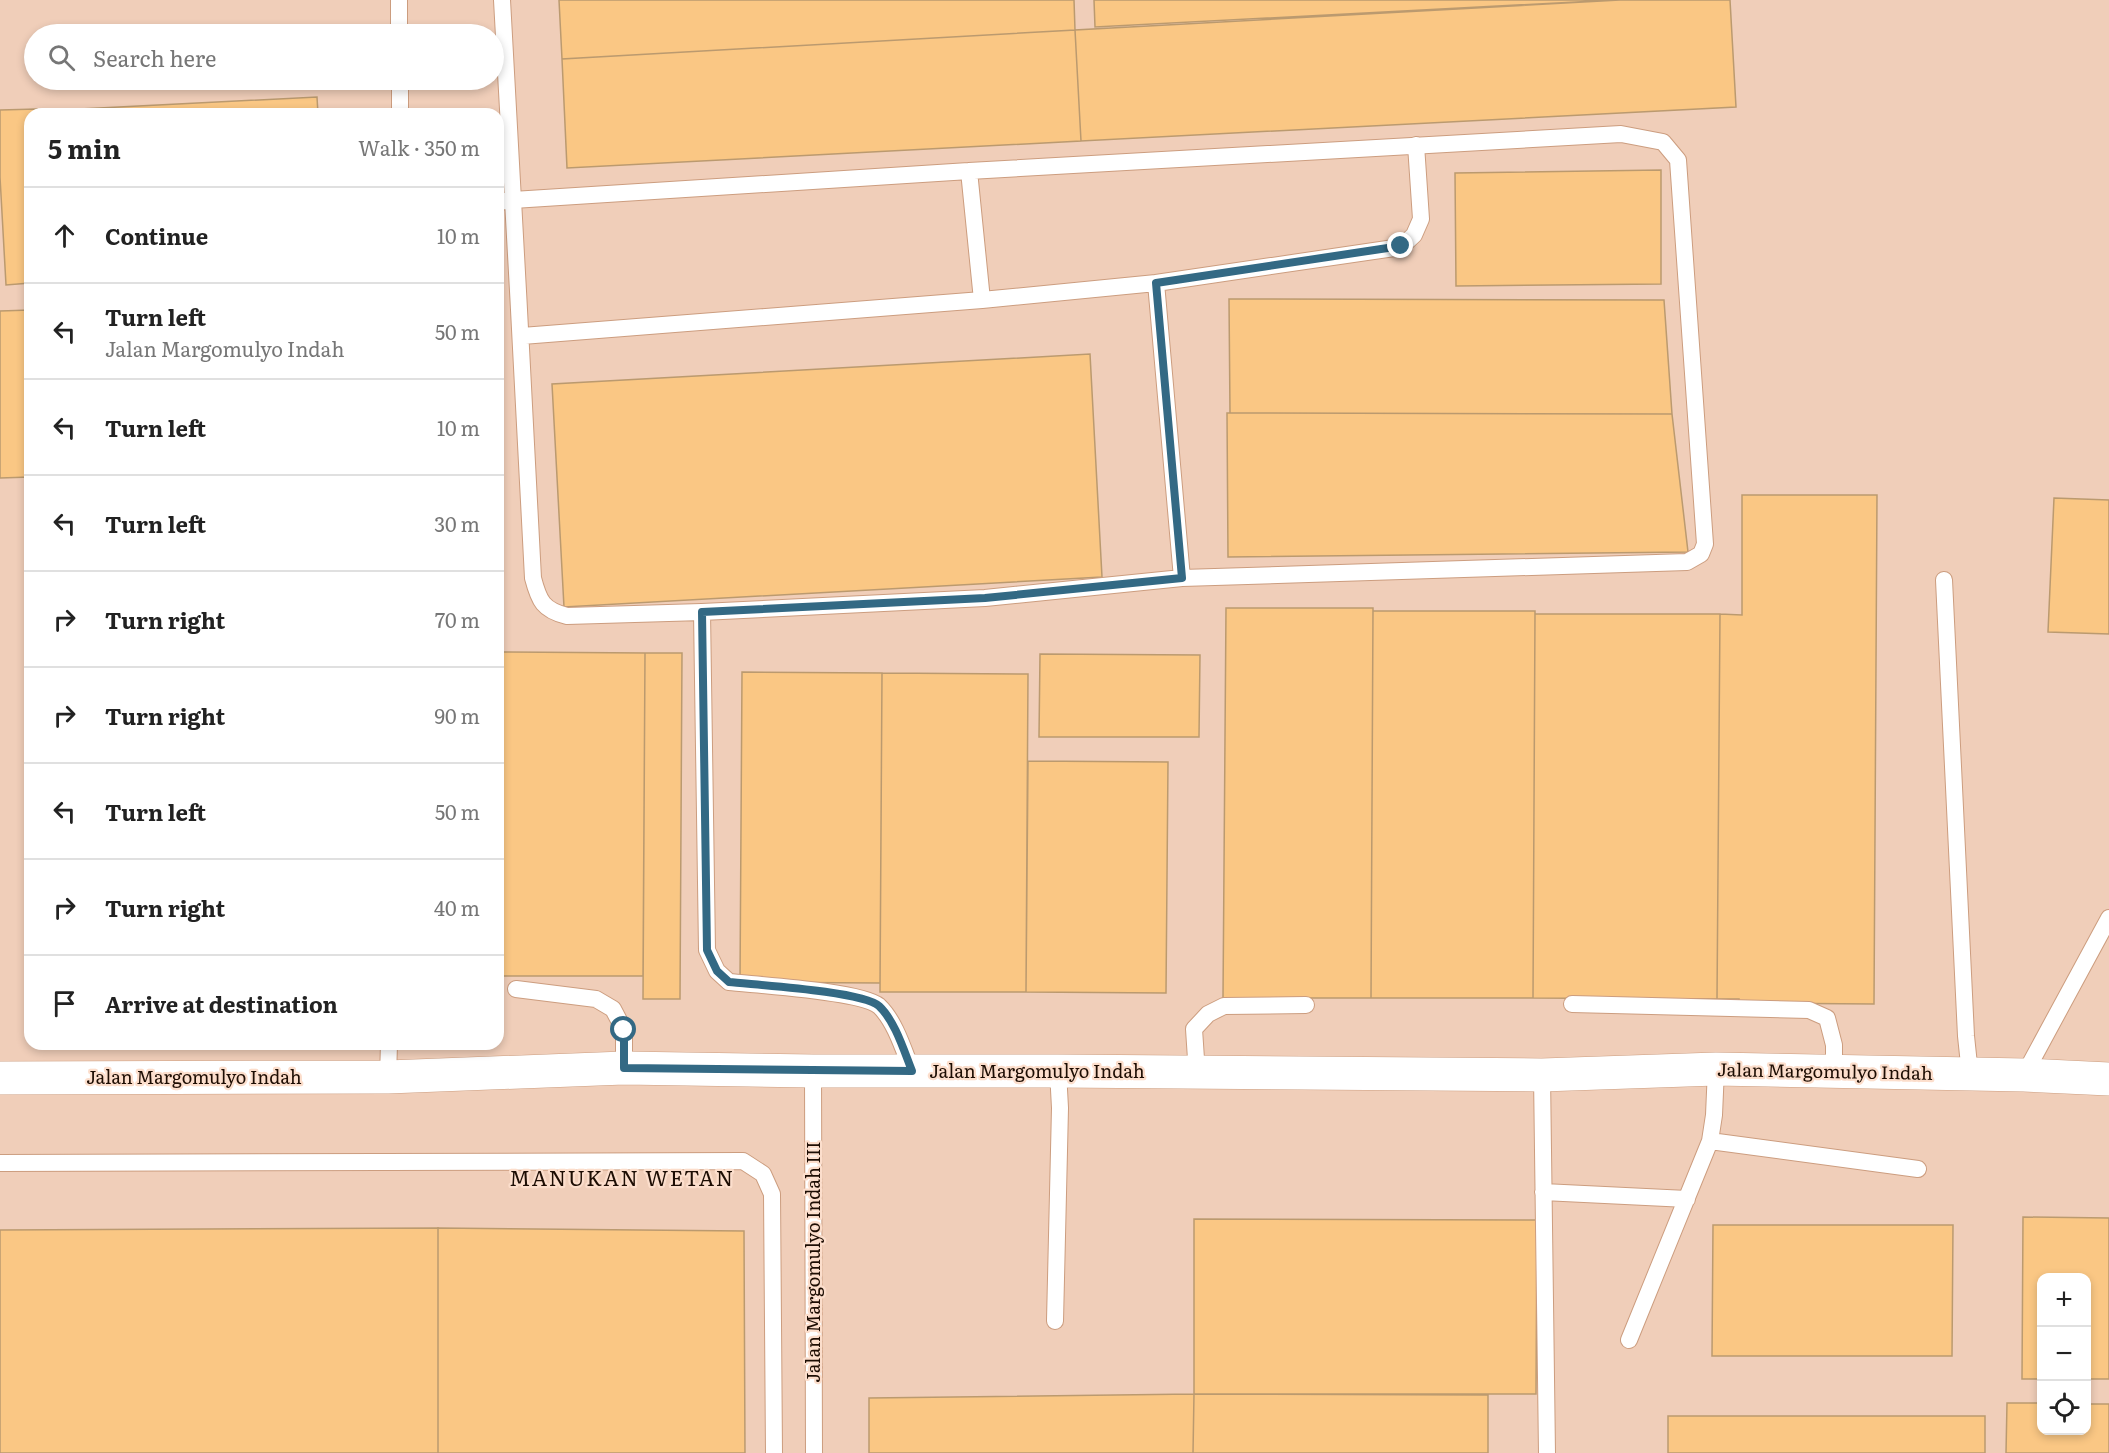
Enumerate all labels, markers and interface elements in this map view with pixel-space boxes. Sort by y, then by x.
search box [24,24,504,90]
icon: search [45,41,78,74]
text: Search here [93,41,216,74]
text: 5 min [48,128,121,167]
text: Walk · 350 m [358,132,480,162]
icon: ahead [48,219,81,252]
text: Continue [105,219,208,252]
text: 10 m [437,220,480,250]
route end [1387,232,1413,258]
text: Turn left [105,300,206,333]
icon: left [48,315,81,348]
text: 50 m [435,316,480,346]
text: Jalan Margomulyo Indah [105,333,345,363]
icon: left [48,411,81,444]
text: Turn left [105,411,206,444]
text: 10 m [437,412,480,442]
icon: left [48,507,81,540]
text: Turn left [105,507,206,540]
text: 30 m [434,508,480,538]
icon: right [48,603,81,636]
text: Turn right [105,603,225,636]
text: 70 m [435,604,480,634]
icon: right [48,699,81,732]
text: Turn right [105,699,225,732]
text: 90 m [435,700,480,730]
icon: left [48,795,81,828]
text: Turn left [105,795,206,828]
text: 50 m [435,796,480,826]
icon: right [48,891,81,924]
text: Turn right [105,891,225,924]
text: 40 m [434,892,480,922]
icon: arrive [48,987,81,1020]
text: Arrive at destination [105,987,338,1020]
route start [610,1016,636,1042]
street label: Jalan Margomulyo Indah [1717,1055,1933,1086]
street label: Jalan Margomulyo Indah [929,1057,1145,1084]
street label: Jalan Margomulyo Indah [86,1063,302,1090]
street label: Jalan Margomulyo Indah III [799,1141,826,1383]
district label: MANUKAN WETAN [509,1161,735,1192]
map controls [2037,1273,2091,1435]
button: + [2037,1273,2091,1327]
button: − [2037,1327,2091,1381]
button: locate [2037,1381,2091,1435]

